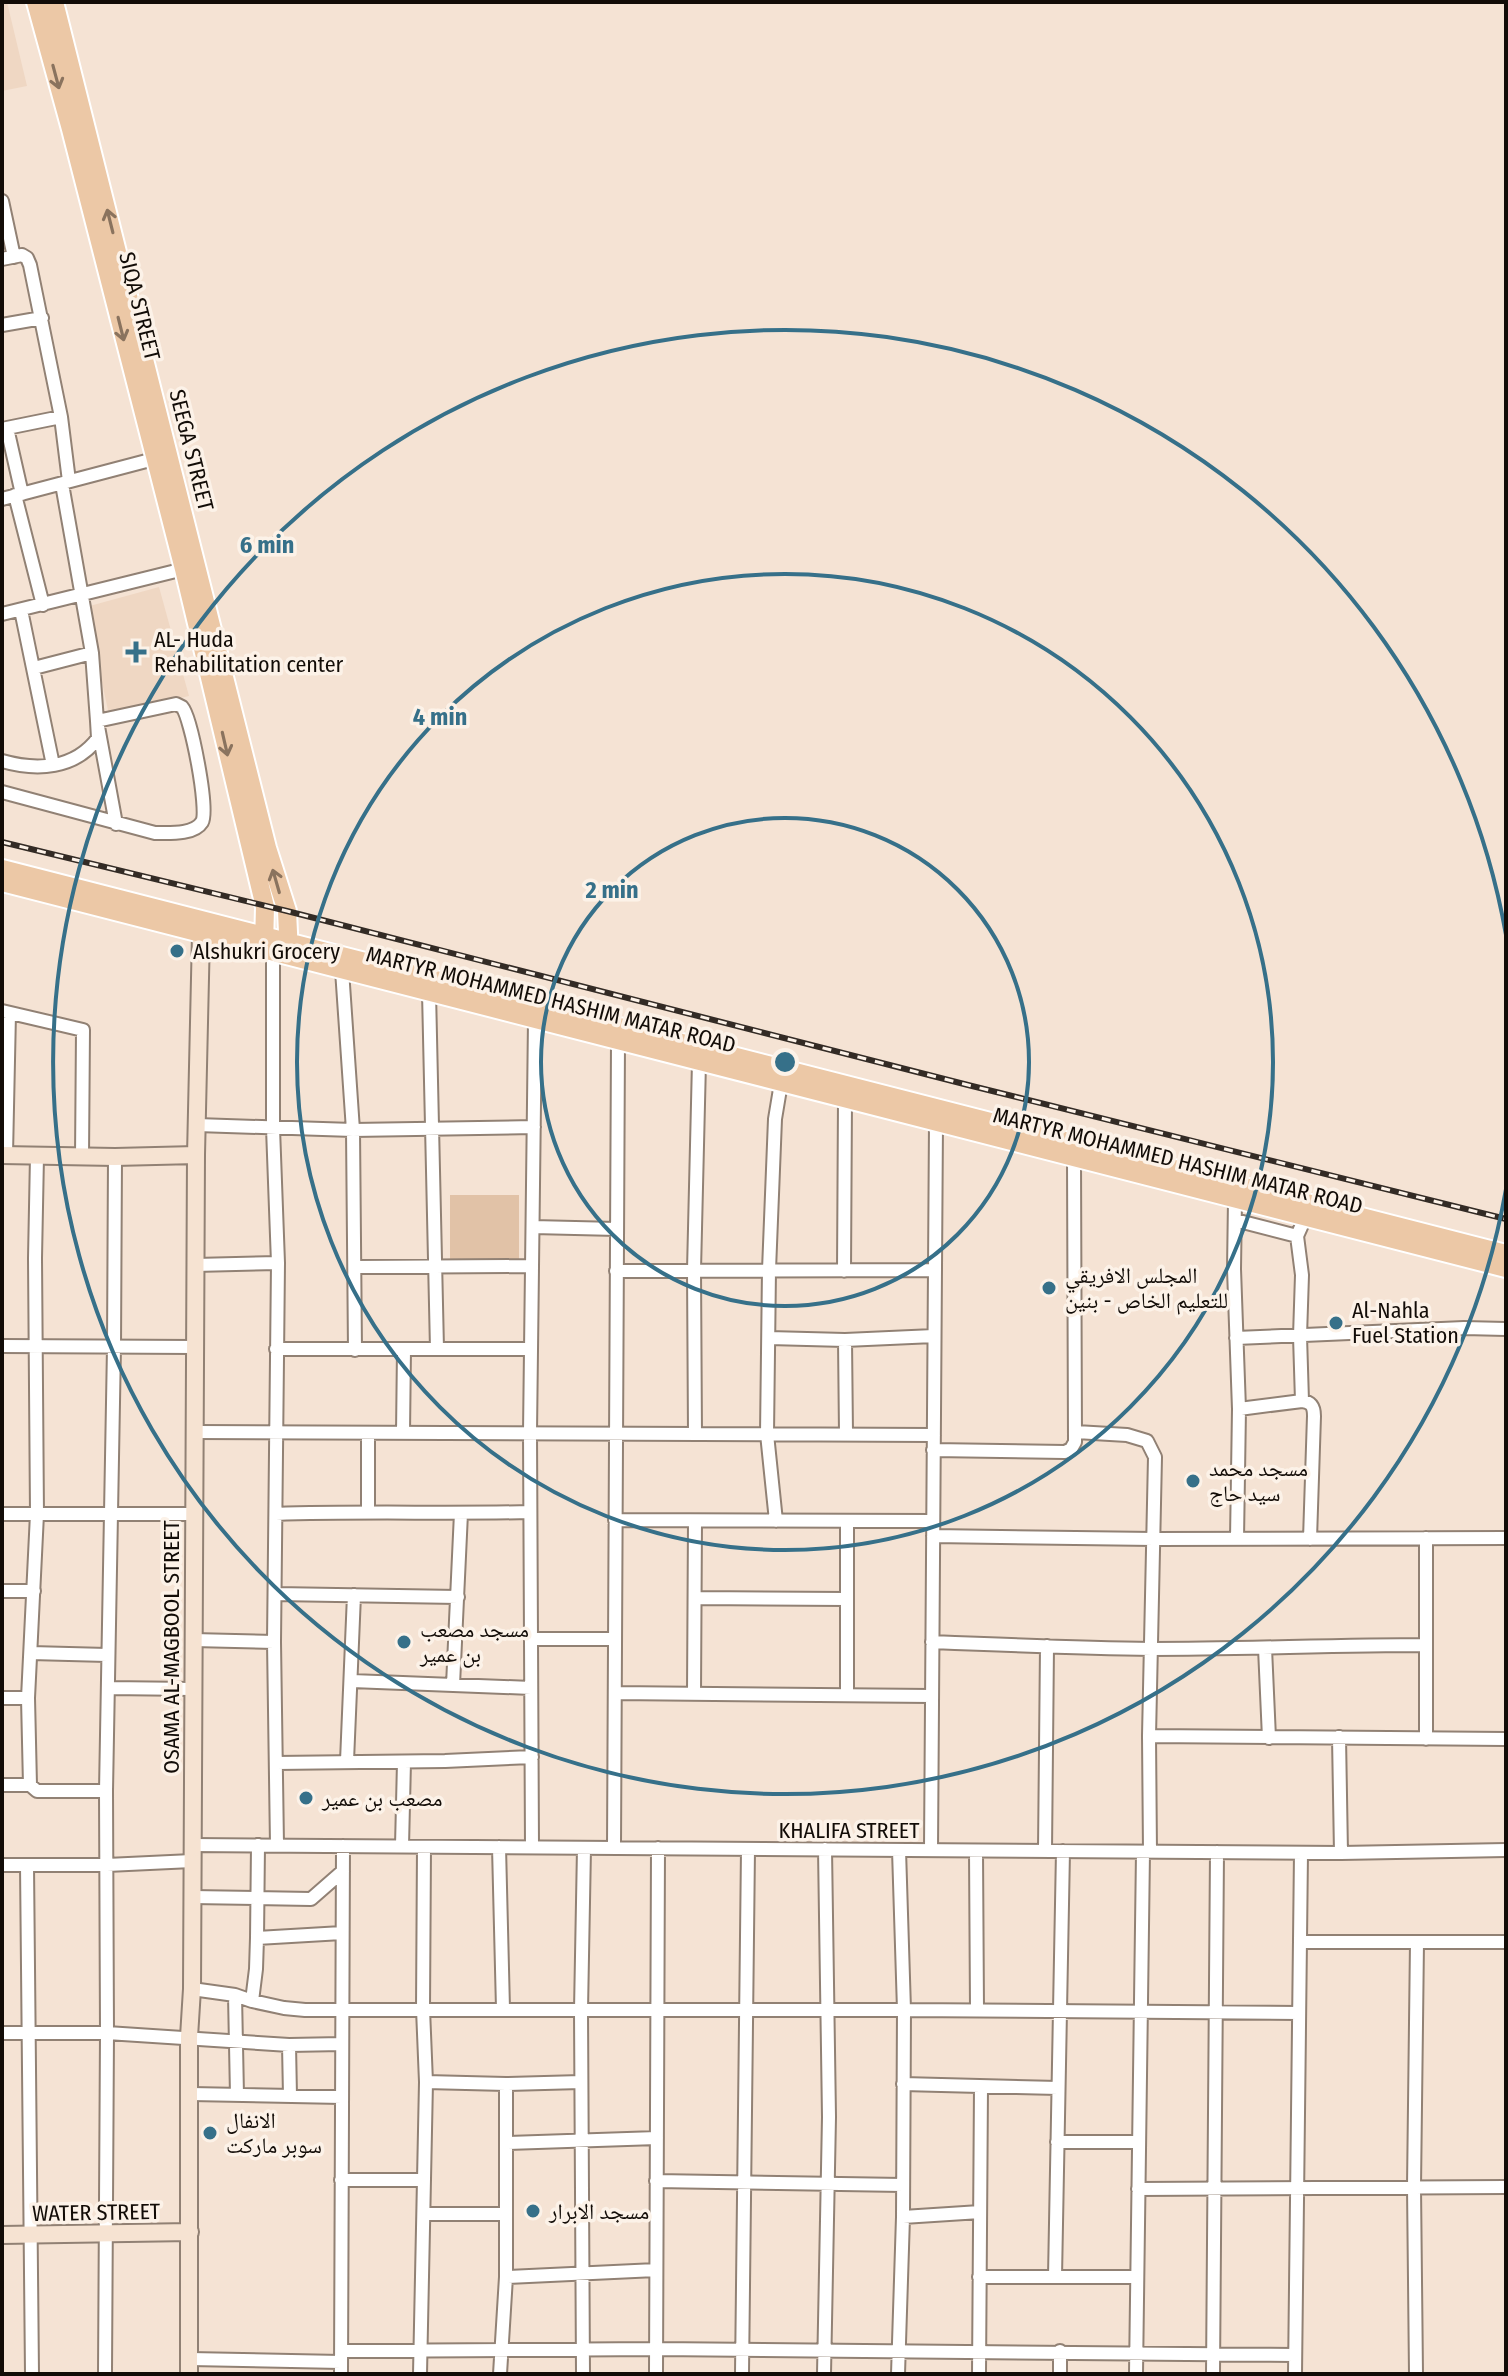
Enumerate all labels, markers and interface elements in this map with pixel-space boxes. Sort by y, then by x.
one-way arrow [50,64,65,90]
one-way arrow [102,209,117,234]
street label: SIQA STREET [113,249,166,364]
one-way arrow [115,316,130,341]
street label: SEEGA STREET [163,387,220,514]
text: 6 min [240,531,294,559]
place label: AL- Huda Rehabilitation center [154,626,344,678]
marker: AL- Huda Rehabilitation center [125,641,147,663]
text: 4 min [413,703,467,731]
one-way arrow [218,731,233,757]
one-way arrow [268,868,283,894]
text: 2 min [584,876,639,904]
place label: Alshukri Grocery [193,938,340,965]
street label: MARTYR MOHAMMED HASHIM MATAR ROAD [363,940,739,1059]
marker: Alshukri Grocery [168,942,186,960]
centre of rings [771,1048,799,1076]
street label: MARTYR MOHAMMED HASHIM MATAR ROAD [990,1101,1366,1220]
place label: المجلس الافريقي للتعليم الخاص - بنين [1065,1262,1228,1315]
marker: المجلس الافريقي للتعليم الخاص - بنين [1040,1279,1058,1297]
place label: Al-Nahla Fuel Station [1352,1297,1459,1349]
marker: Al-Nahla Fuel Station [1327,1314,1345,1332]
place label: مسجد محمد سيد حاج [1209,1455,1308,1507]
marker: مسجد محمد سيد حاج [1184,1472,1202,1490]
street label: OSAMA AL-MAGBOOL STREET [158,1519,185,1774]
place label: مسجد مصعب بن عمير [419,1616,529,1668]
marker: مسجد مصعب بن عمير [395,1633,413,1651]
place label: مصعب بن عمير [321,1785,443,1812]
marker: مصعب بن عمير [297,1789,315,1807]
street label: KHALIFA STREET [779,1817,920,1844]
place label: الانفال سوبر ماركت [226,2107,322,2159]
marker: الانفال سوبر ماركت [201,2124,219,2142]
street label: WATER STREET [32,2198,161,2227]
place label: مسجد الابرار [548,2198,649,2225]
marker: مسجد الابرار [524,2202,542,2220]

